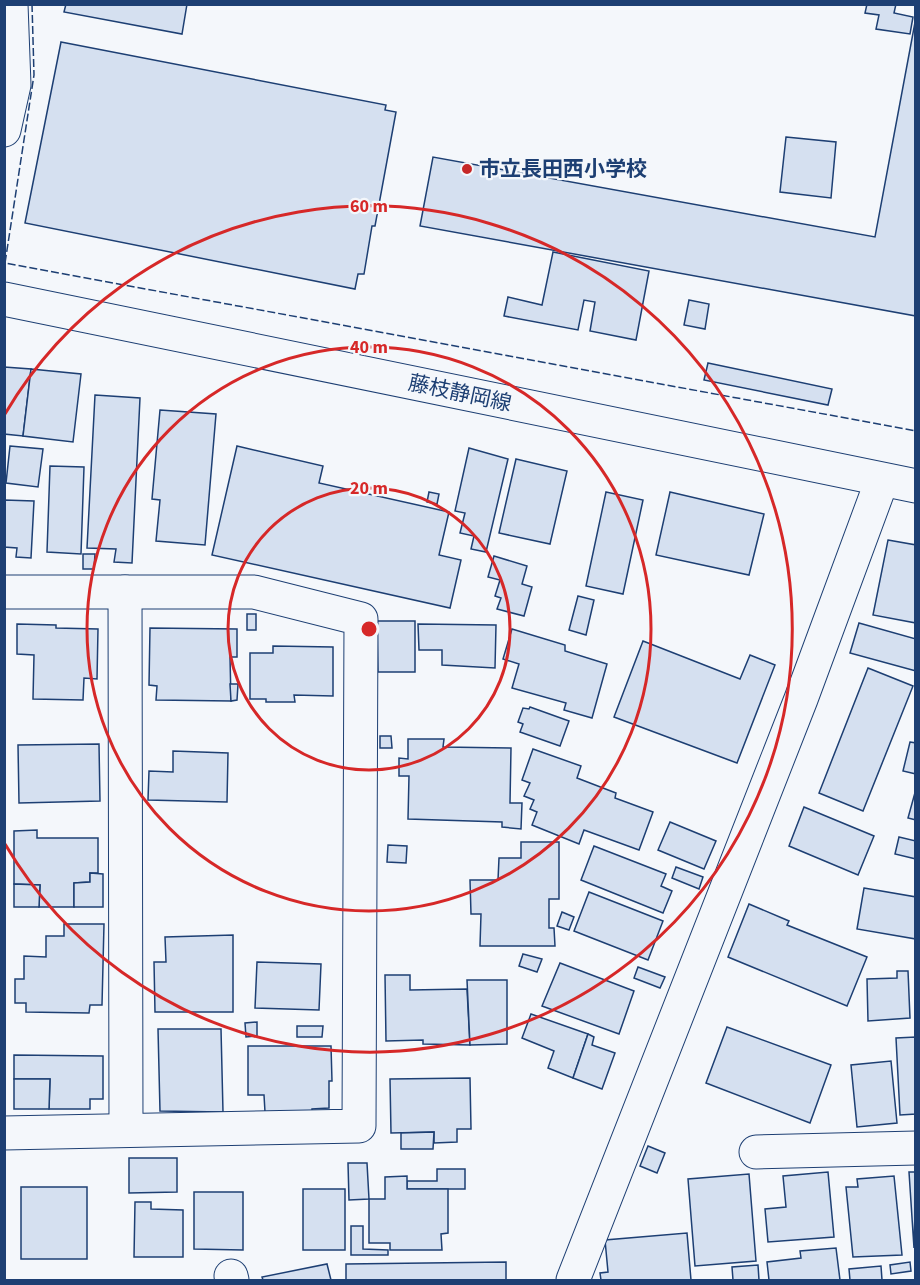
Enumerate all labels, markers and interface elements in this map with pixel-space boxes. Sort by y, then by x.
place label: 市立長田西小学校 [479,154,647,184]
marker: 市立長田西小学校 [460,162,474,176]
text: 60 m [350,194,388,219]
text: 40 m [350,335,388,360]
street label: 藤枝静岡線 [406,367,514,419]
text: 20 m [350,476,388,501]
centre of rings [359,619,379,639]

